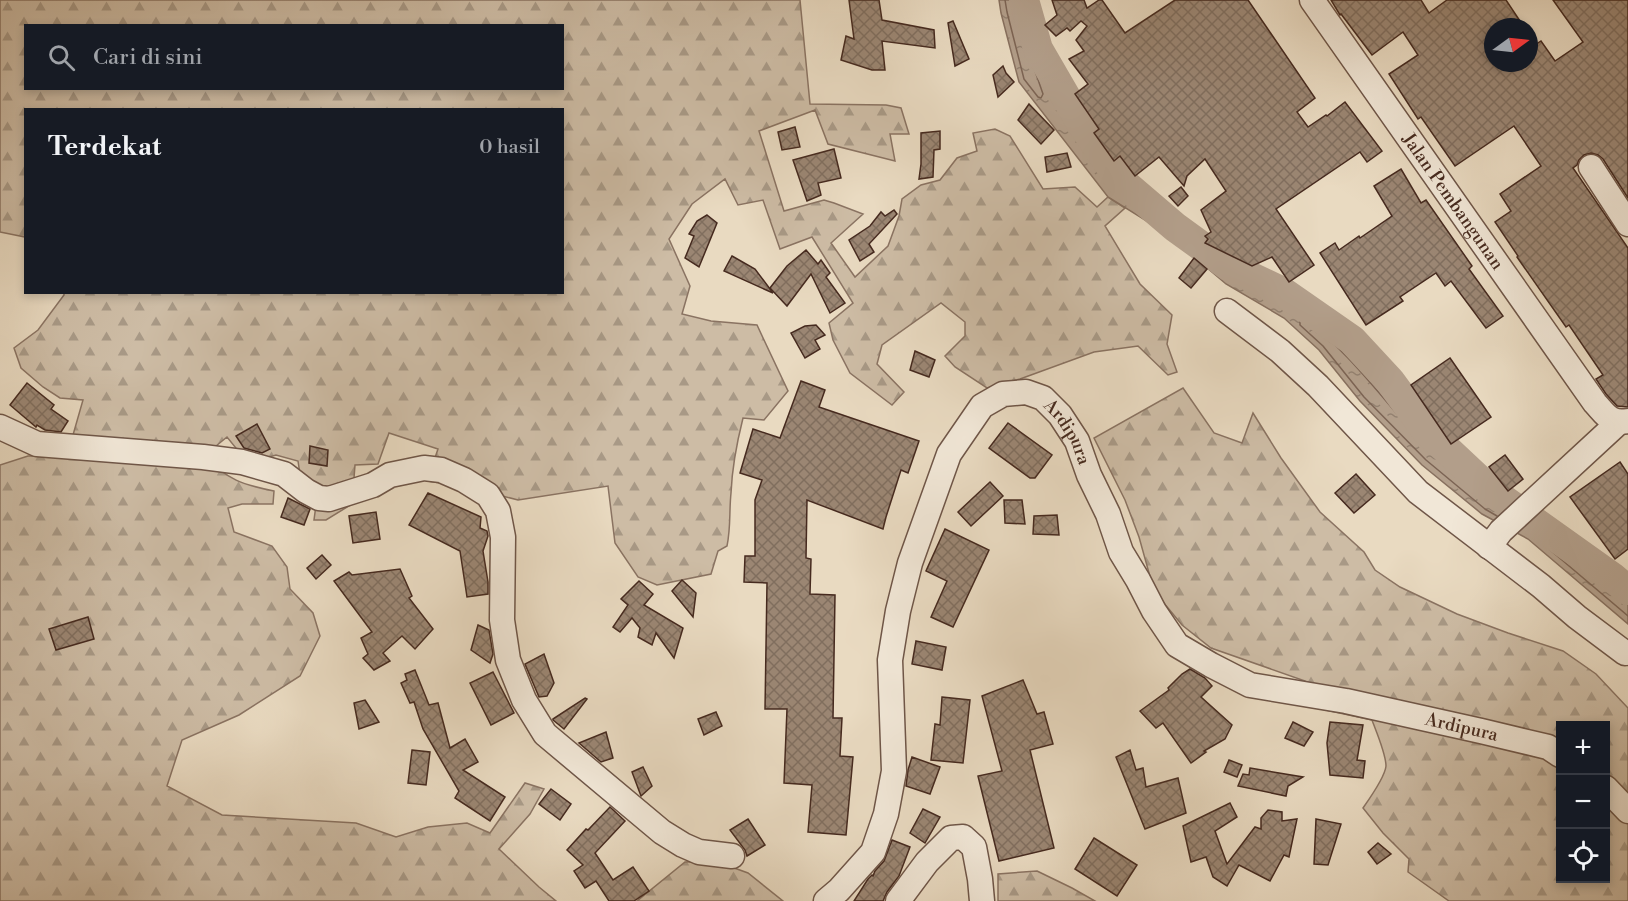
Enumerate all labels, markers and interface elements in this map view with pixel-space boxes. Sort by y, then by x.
north arrow [1484,18,1538,72]
search box [24,24,564,90]
icon: search [45,41,78,74]
text: Cari di sini [93,44,203,71]
street label: Jalan Pembangunan [1397,128,1509,274]
text: Terdekat [48,131,161,163]
text: 0 hasil [479,135,540,160]
street label: Ardipura [1038,393,1096,469]
street label: Ardipura [1422,707,1501,746]
map controls [1556,721,1610,883]
button: + [1556,721,1610,775]
button: − [1556,775,1610,829]
button: locate [1556,829,1610,883]

